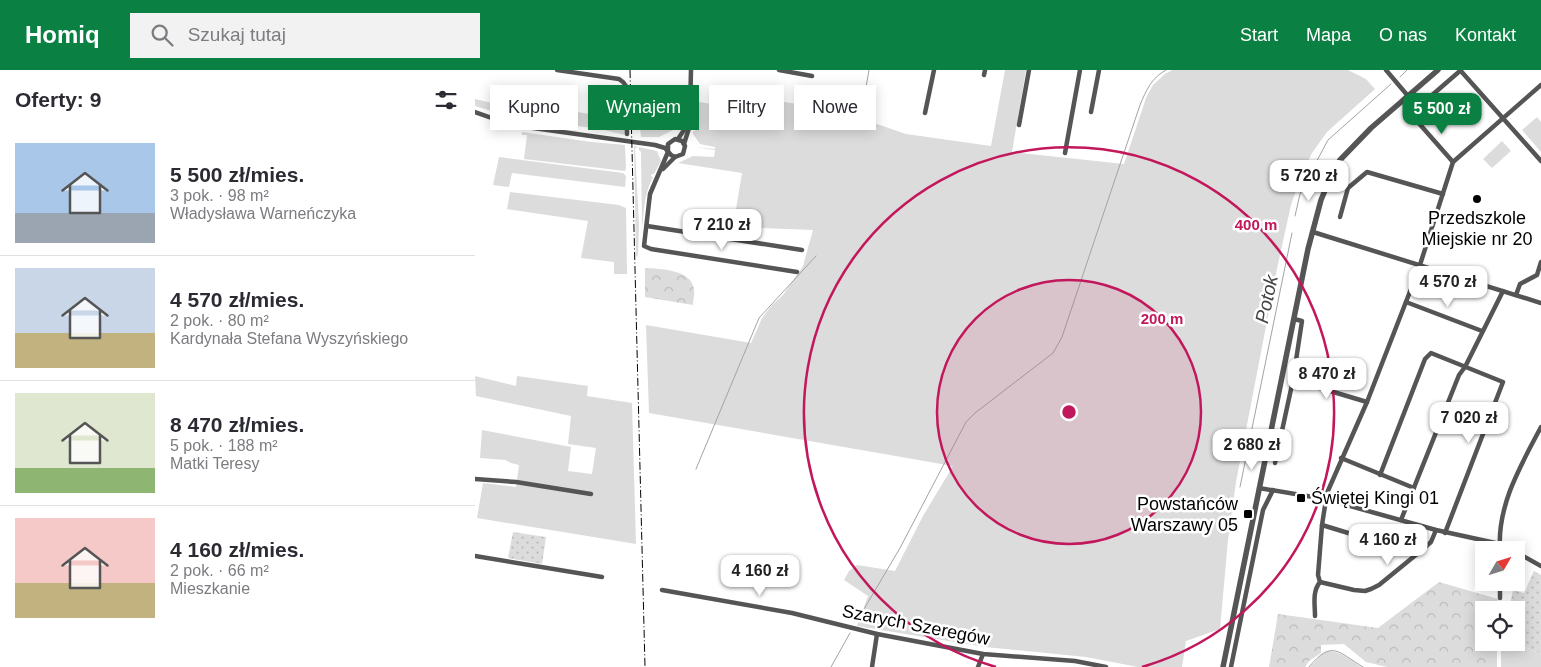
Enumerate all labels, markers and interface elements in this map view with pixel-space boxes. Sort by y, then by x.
search box [130,13,480,58]
text: Homiq [25,21,100,48]
icon: search [148,21,176,49]
text: Szukaj tutaj [188,24,286,45]
text: Start [1240,25,1278,45]
text: Mapa [1306,25,1351,45]
text: O nas [1379,25,1427,45]
text: Kontakt [1455,25,1516,45]
chip: Kupno [490,85,578,130]
chip: Wynajem [588,85,699,130]
chip: Filtry [709,85,784,130]
chip: Nowe [794,85,876,130]
icon: filters [432,86,460,114]
text: Oferty: 9 [15,88,101,111]
pin: 5 500 zł [1390,92,1494,135]
text: 5 500 zł [1414,100,1470,117]
pin: 5 720 zł [1257,160,1361,202]
icon: home [55,163,115,223]
text: 5 500 zł/mies. [170,163,304,186]
text: 5 720 zł [1281,167,1337,184]
text: 3 pok. · 98 m² [170,187,269,204]
marker: Przedszkole Miejskie nr 20 [1471,193,1483,205]
text: Władysława Warneńczyka [170,205,356,222]
pin: 7 210 zł [670,208,774,251]
place label: Przedszkole Miejskie nr 20 [1421,208,1533,249]
text: 7 210 zł [694,216,750,233]
text: 400 m [1235,216,1277,233]
pin: 4 570 zł [1396,266,1500,308]
water label: Potok [1251,272,1282,325]
text: 4 570 zł [1420,273,1476,290]
icon: home [55,288,115,348]
text: 4 570 zł/mies. [170,288,304,311]
text: 200 m [1141,310,1183,327]
text: 2 pok. · 80 m² [170,312,269,329]
text: Kardynała Stefana Wyszyńskiego [170,330,408,347]
pin: 8 470 zł [1275,358,1379,400]
text: 8 470 zł [1299,365,1355,382]
pin: 7 020 zł [1417,402,1521,444]
centre of rings [1060,403,1078,421]
text: 7 020 zł [1441,409,1497,426]
icon: home [55,413,115,473]
text: 8 470 zł/mies. [170,413,304,436]
pin: 2 680 zł [1200,428,1304,471]
text: 2 680 zł [1224,436,1280,453]
text: 5 pok. · 188 m² [170,437,278,454]
text: Matki Teresy [170,455,260,472]
place label: Świętej Kingi 01 [1311,487,1439,508]
marker: Świętej Kingi 01 [1295,492,1307,504]
place label: Powstańców Warszawy 05 [1131,494,1239,535]
marker: Powstańców Warszawy 05 [1242,508,1254,520]
pin: 4 160 zł [1336,524,1440,566]
text: 4 160 zł [1360,531,1416,548]
icon: home [55,538,115,598]
text: 4 160 zł/mies. [170,538,304,561]
north arrow [1475,541,1525,591]
map controls [1475,541,1525,651]
pin: 4 160 zł [708,554,812,597]
text: 2 pok. · 66 m² [170,562,269,579]
text: 4 160 zł [732,562,788,579]
text: Mieszkanie [170,580,250,597]
street label: Szarych Szeregów [840,601,993,649]
button: locate [1475,601,1525,651]

